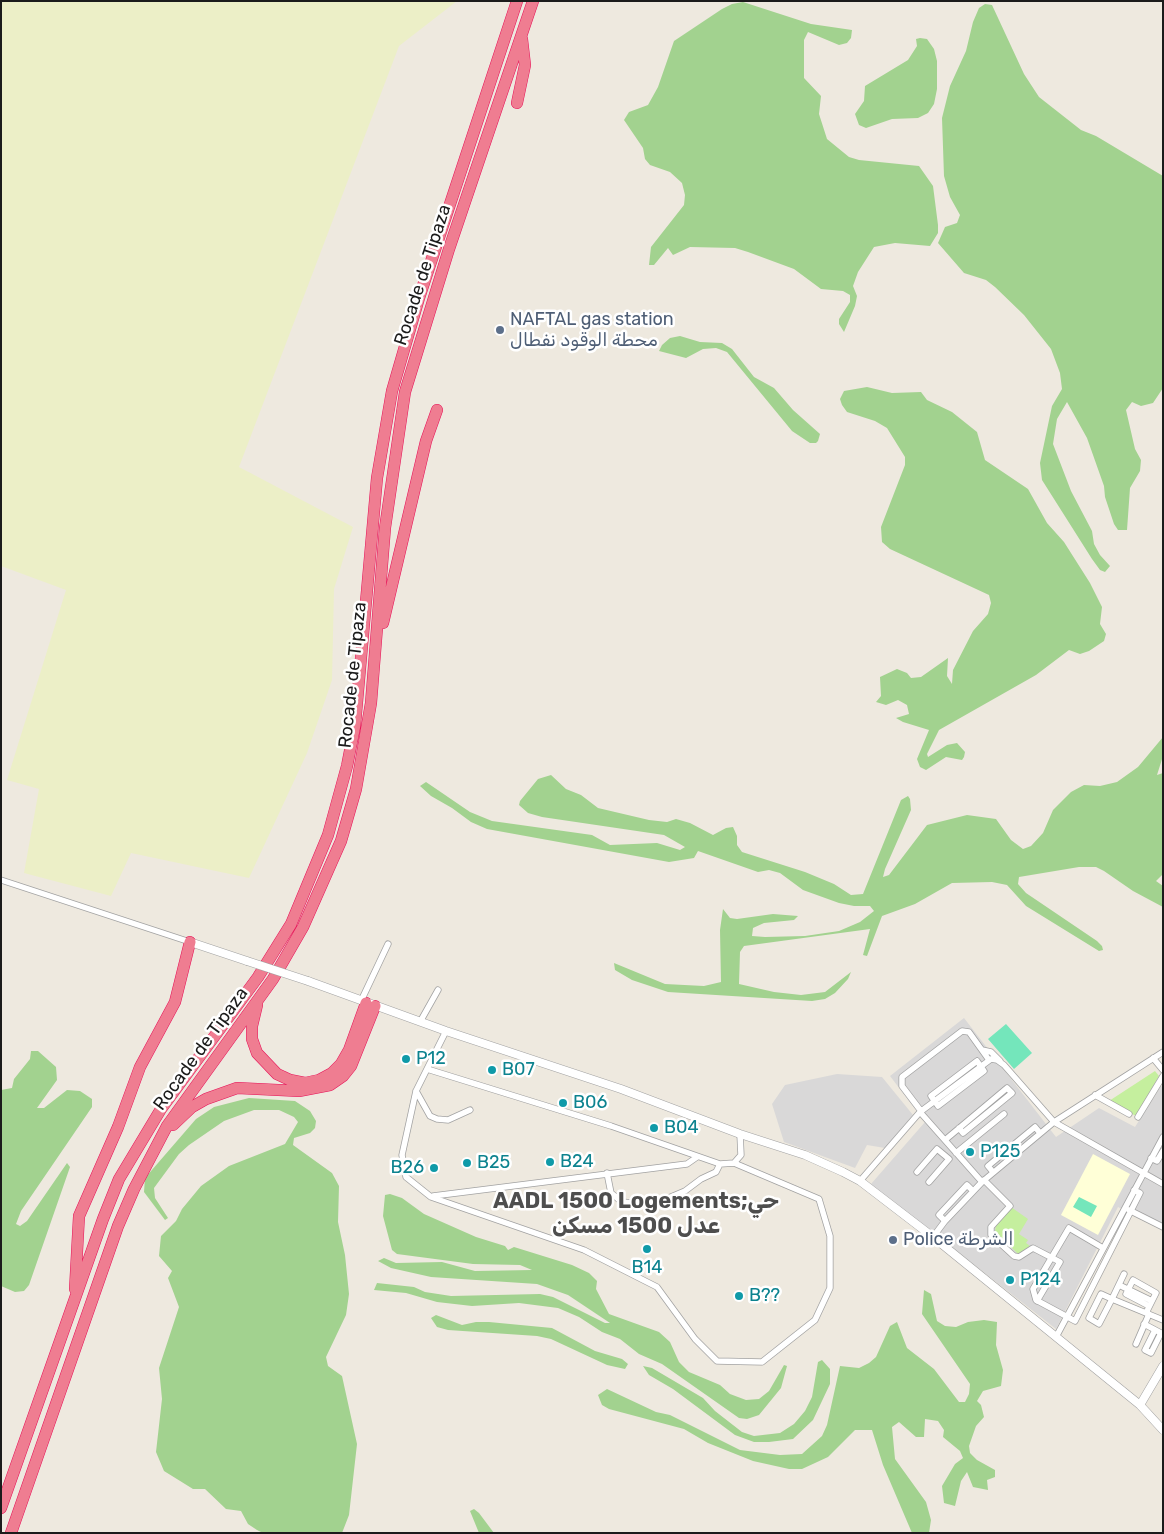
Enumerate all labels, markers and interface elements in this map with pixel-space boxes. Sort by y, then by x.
street label: Rocade de Tipaza [390,202,456,348]
place label: NAFTAL gas station محطة الوقود نفطال [510,309,674,352]
marker: NAFTAL gas station محطة الوقود نفطال [494,324,506,336]
street label: Rocade de Tipaza [335,601,371,749]
street label: Rocade de Tipaza [149,983,253,1115]
place label: P12 [416,1048,446,1070]
marker: P12 [400,1053,412,1065]
place label: B07 [502,1059,535,1081]
marker: B07 [486,1064,498,1076]
place label: B06 [573,1092,607,1114]
marker: B06 [557,1097,569,1109]
place label: B04 [664,1117,699,1139]
marker: B04 [648,1122,660,1134]
place label: P125 [980,1141,1021,1163]
marker: P125 [964,1146,976,1158]
place label: B24 [560,1151,594,1173]
place label: B25 [477,1152,510,1174]
marker: B24 [544,1156,556,1168]
place label: B26 [391,1157,424,1179]
marker: B25 [461,1157,473,1169]
marker: B26 [428,1162,440,1174]
district label: AADL 1500 Logements;حي عدل 1500 مسكن [493,1189,779,1240]
place label: Police الشرطة [903,1229,1013,1251]
marker: Police الشرطة [887,1234,899,1246]
marker: B14 [641,1243,653,1255]
place label: B14 [632,1257,662,1279]
place label: P124 [1020,1269,1061,1291]
marker: P124 [1004,1274,1016,1286]
place label: B?? [749,1285,780,1307]
marker: B?? [733,1290,745,1302]

